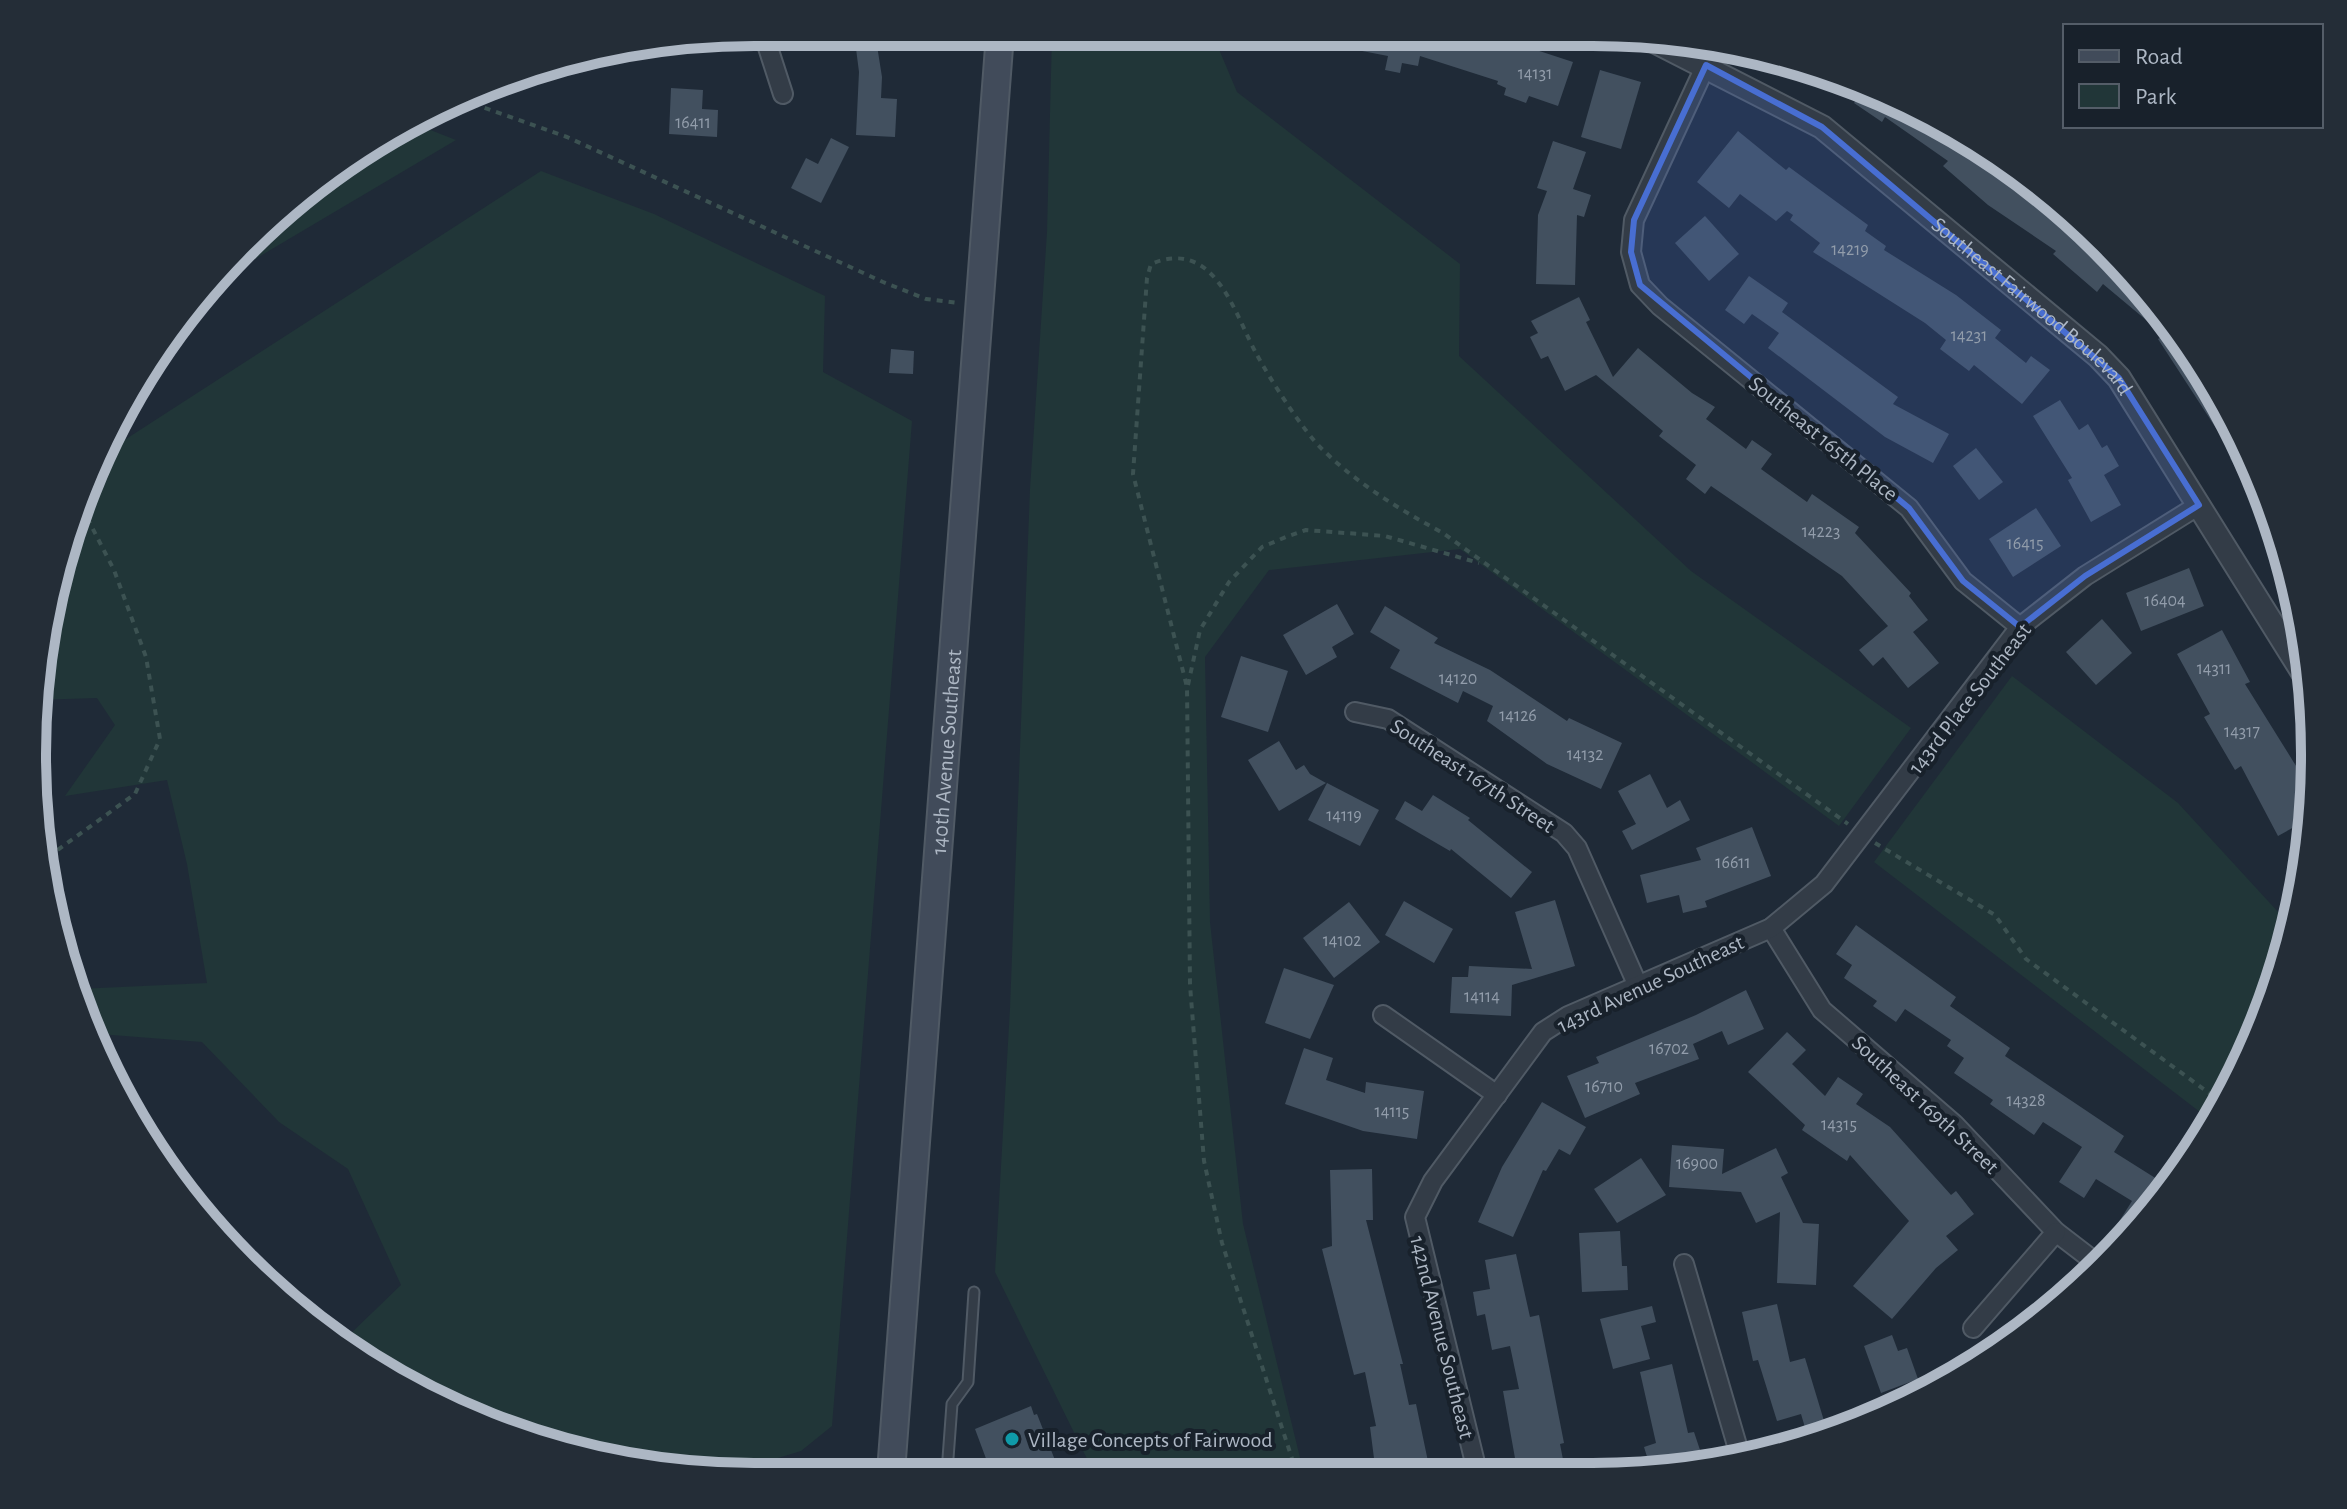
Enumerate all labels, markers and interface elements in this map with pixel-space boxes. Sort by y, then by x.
legend [2063,24,2323,128]
text: Road [2135,45,2183,69]
house number: 14131 [1518,65,1552,83]
text: Park [2135,85,2176,109]
house number: 16411 [675,114,711,132]
street label: Southeast Fairwood Boulevard [1927,213,2137,399]
house number: 14219 [1831,241,1869,259]
house number: 14231 [1951,327,1987,345]
street label: Southeast 165th Place [1745,372,1902,505]
house number: 14223 [1802,523,1840,541]
house number: 16415 [2006,535,2044,553]
house number: 16404 [2144,592,2186,610]
street label: 143rd Place Southeast [1904,619,2035,778]
street label: 140th Avenue Southeast [928,649,965,856]
house number: 14311 [2197,660,2231,678]
house number: 14120 [1439,670,1477,688]
house number: 14126 [1499,707,1537,725]
street label: Southeast 167th Street [1387,715,1558,837]
house number: 14317 [2224,723,2260,741]
house number: 14132 [1567,746,1603,764]
house number: 14119 [1326,807,1362,825]
house number: 16611 [1715,854,1751,872]
street label: 143rd Avenue Southeast [1554,931,1747,1037]
house number: 14102 [1323,932,1361,950]
house number: 14114 [1464,988,1500,1006]
street label: Southeast 169th Street [1848,1031,2003,1178]
house number: 16702 [1649,1040,1689,1058]
house number: 16710 [1585,1078,1623,1096]
house number: 14328 [2007,1092,2046,1110]
house number: 14115 [1375,1103,1409,1121]
house number: 14315 [1821,1116,1857,1134]
house number: 16900 [1676,1155,1718,1173]
street label: 142nd Avenue Southeast [1406,1234,1478,1441]
place label: Village Concepts of Fairwood [1028,1429,1273,1451]
marker: Village Concepts of Fairwood [1003,1430,1021,1448]

